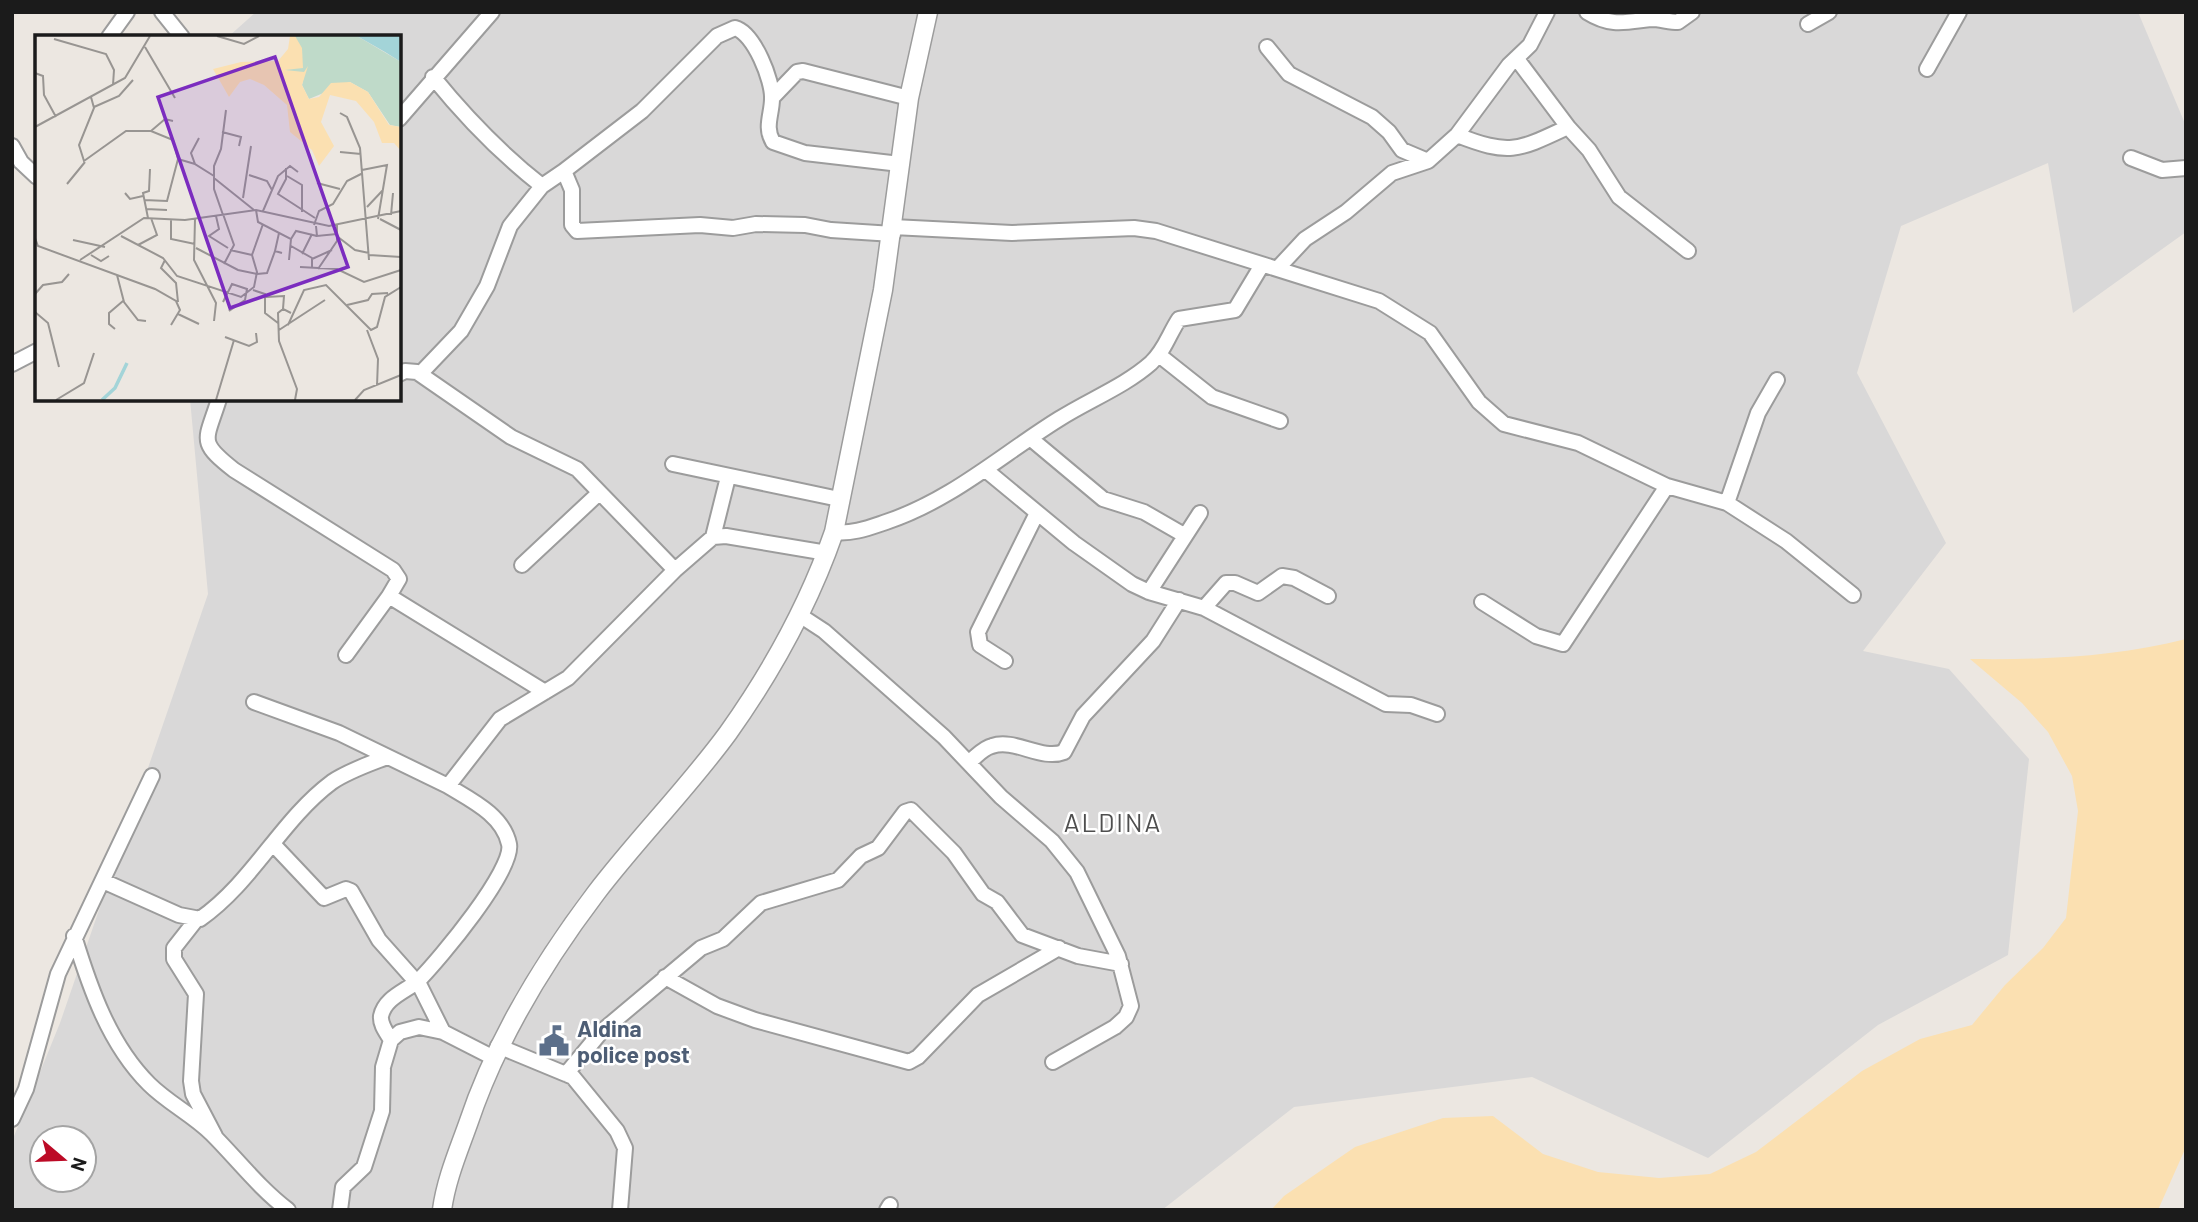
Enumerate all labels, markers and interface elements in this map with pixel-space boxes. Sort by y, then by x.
inset map [35,35,401,401]
district label: ALDINA [1064,806,1162,837]
place label: Aldina police post [577,1014,690,1068]
public building icon: Aldina police post [537,1024,571,1058]
north arrow [28,1124,98,1194]
text: N [67,1155,92,1174]

